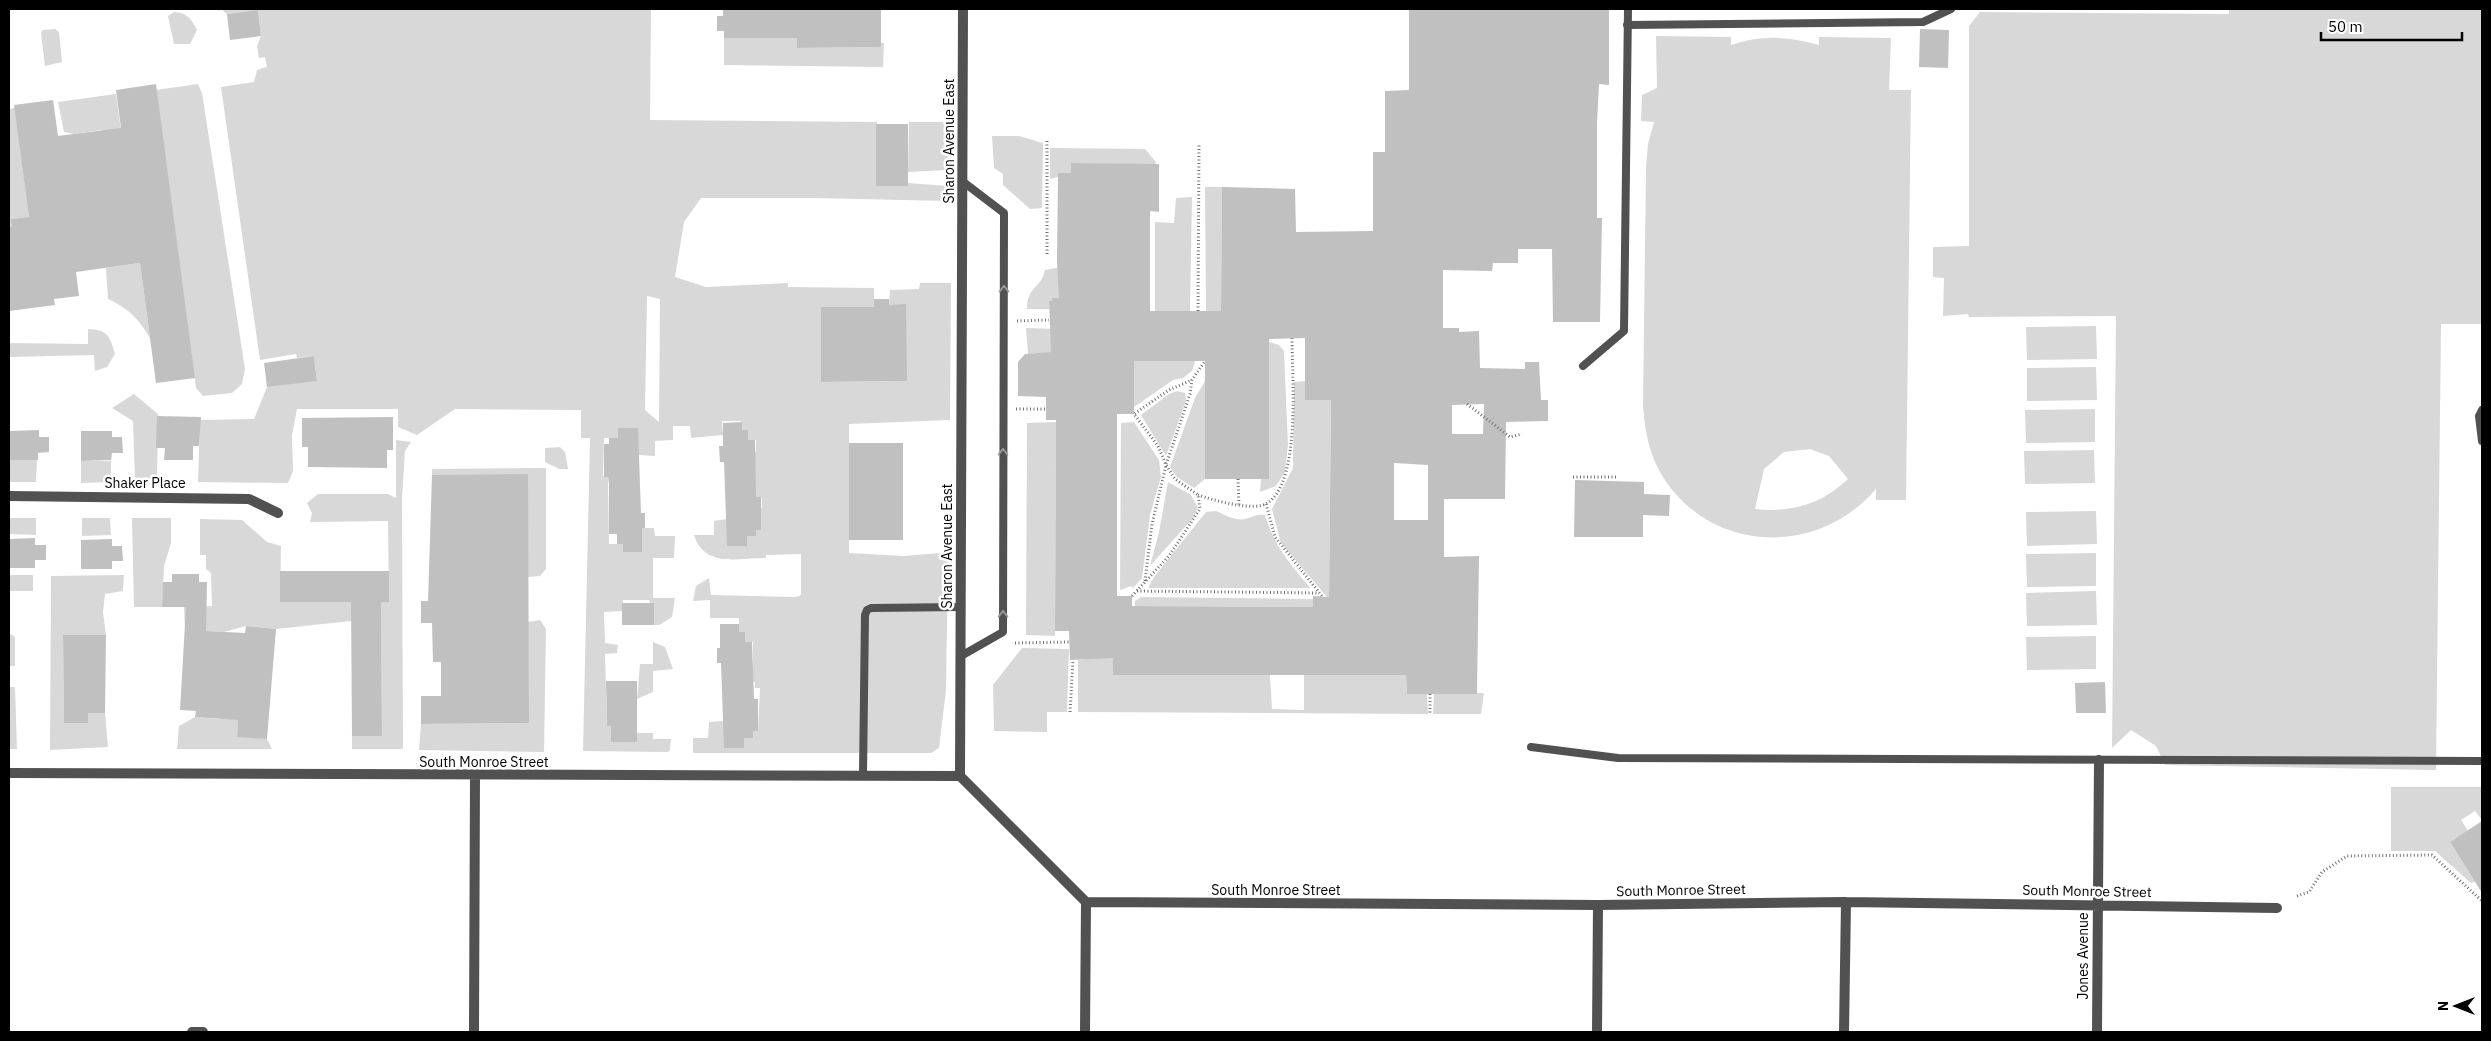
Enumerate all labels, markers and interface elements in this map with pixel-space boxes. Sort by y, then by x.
scale bar [2321,10,2462,42]
text: 50 m [2328,17,2363,36]
street label: Sharon Avenue East [940,78,958,204]
one-way arrow [999,285,1009,292]
one-way arrow [998,447,1008,455]
street label: Shaker Place [104,474,186,492]
street label: Sharon Avenue East [938,483,956,609]
one-way arrow [998,610,1008,618]
street label: South Monroe Street [419,753,549,771]
street label: South Monroe Street [1616,880,1746,900]
street label: South Monroe Street [1211,881,1341,899]
street label: South Monroe Street [2022,881,2152,901]
street label: Jones Avenue [2074,912,2092,1000]
north arrow [2431,981,2481,1031]
text: N [2434,1001,2452,1011]

